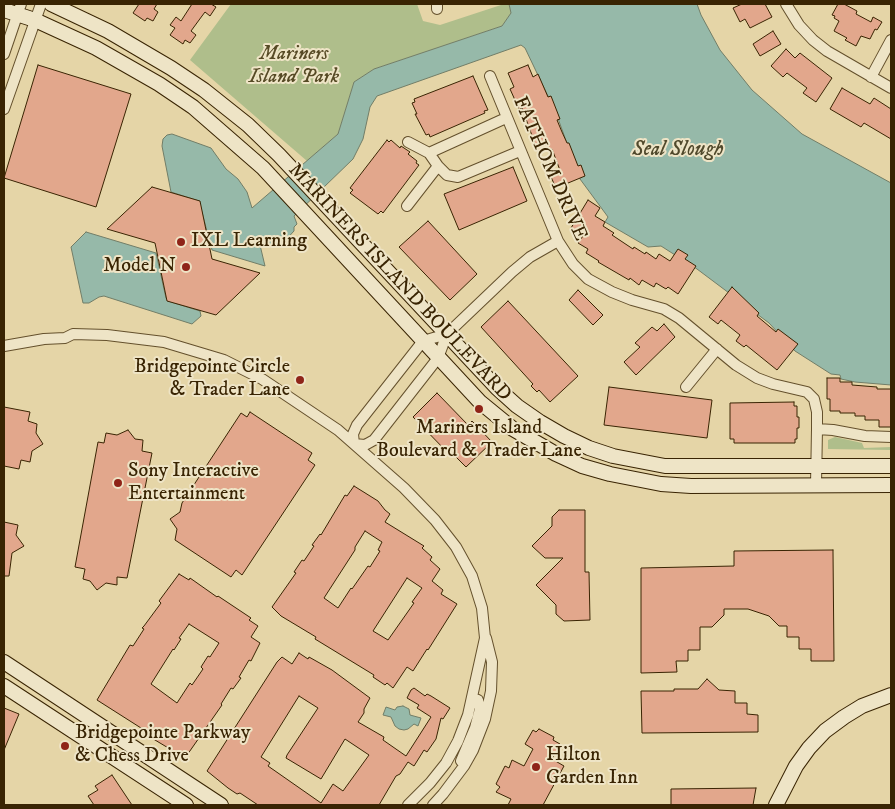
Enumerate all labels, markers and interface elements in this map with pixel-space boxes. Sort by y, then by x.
park label: Mariners Island Park [249,43,339,90]
street label: FATHOM DRIVE [506,93,592,245]
water label: Seal Slough [632,138,724,164]
street label: MARINERS ISLAND BOULEVARD [282,159,516,407]
place label: IXL Learning [191,230,307,254]
marker: IXL Learning [175,236,187,248]
place label: Model N [103,255,176,279]
marker: Model N [180,261,192,273]
place label: Bridgepointe Circle & Trader Lane [134,356,290,403]
marker: Bridgepointe Circle & Trader Lane [294,374,306,386]
marker: Mariners Island Boulevard & Trader Lane [473,403,485,415]
place label: Mariners Island Boulevard & Trader Lane [376,417,582,464]
place label: Sony Interactive Entertainment [128,460,259,507]
marker: Sony Interactive Entertainment [112,477,124,489]
place label: Bridgepointe Parkway & Chess Drive [75,722,250,769]
marker: Bridgepointe Parkway & Chess Drive [59,740,71,752]
place label: Hilton Garden Inn [546,744,638,791]
marker: Hilton Garden Inn [530,761,542,773]

